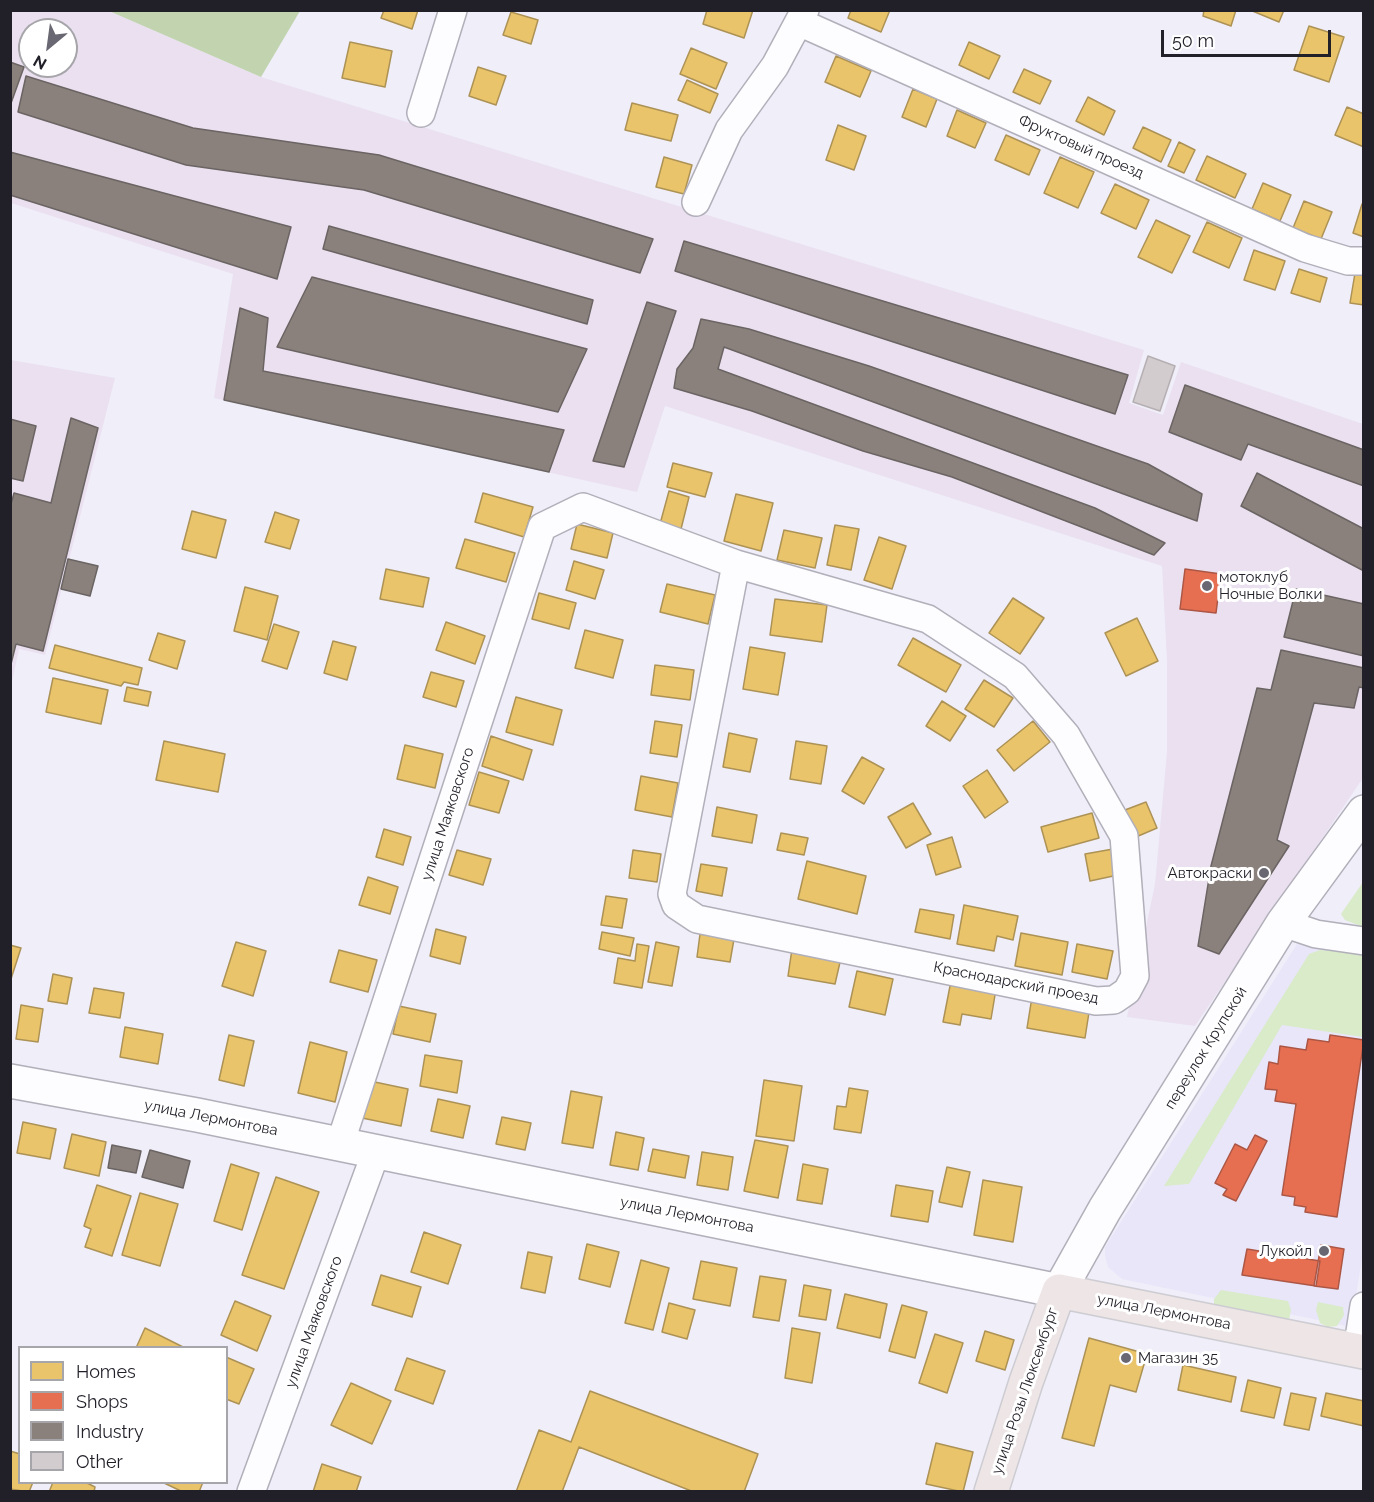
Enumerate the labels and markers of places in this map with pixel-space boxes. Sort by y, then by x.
place label: мотоклуб Ночные Волки [1219,568,1322,603]
marker: мотоклуб Ночные Волки [1200,579,1214,593]
place label: Автокраски [1168,864,1252,882]
marker: Автокраски [1257,866,1271,880]
place label: Лукойл [1259,1242,1312,1260]
marker: Лукойл [1317,1244,1331,1258]
place label: Магазин 35 [1138,1349,1218,1367]
marker: Магазин 35 [1119,1351,1133,1365]

